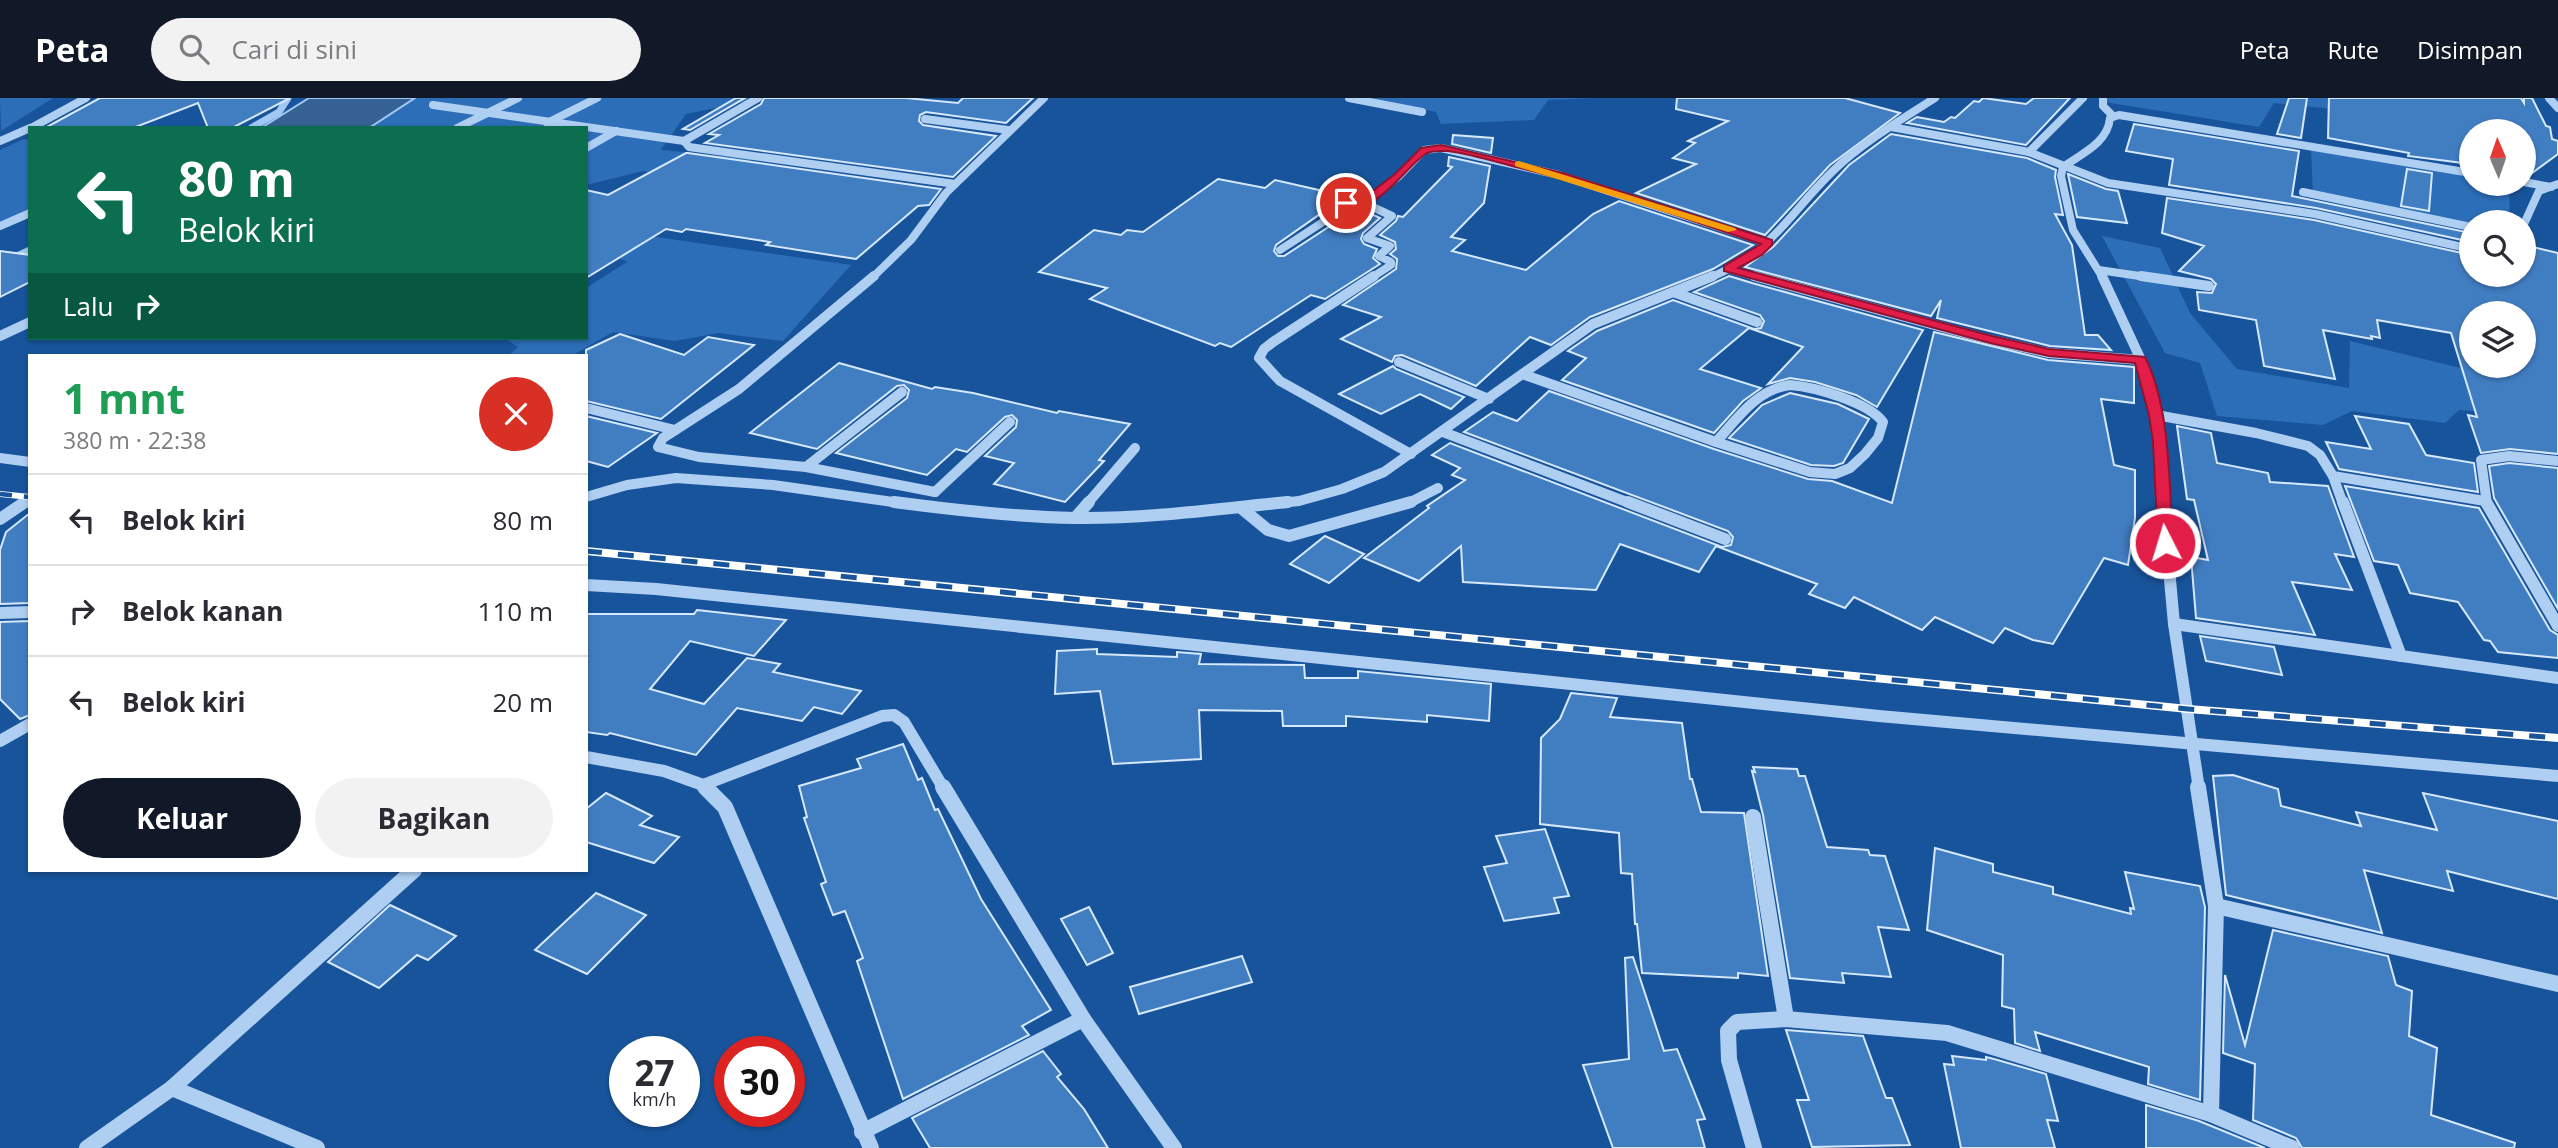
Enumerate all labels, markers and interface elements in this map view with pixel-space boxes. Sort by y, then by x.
search box [151,18,641,81]
text: Peta [35,27,109,72]
icon: search [175,30,213,68]
text: Cari di sini [231,31,357,67]
text: Peta [2240,33,2290,66]
text: Rute [2328,33,2379,66]
text: Disimpan [2417,33,2523,66]
north arrow [2459,119,2536,196]
map controls [2459,119,2536,378]
text: 80 m [178,145,295,211]
icon: left [63,154,154,245]
pin [1316,173,1376,233]
icon: arrive [1327,184,1365,222]
text: Belok kiri [178,208,315,251]
button: search [2459,210,2536,287]
icon: right [128,287,166,325]
text: Lalu [63,288,114,324]
button: layers [2459,301,2536,378]
text: 1 mnt [63,369,185,426]
button: close [479,377,553,451]
text: 380 m · 22:38 [63,424,206,456]
icon: left [63,501,101,539]
text: Belok kiri [122,502,246,538]
text: 80 m [492,502,553,538]
position arrow [2128,506,2202,580]
icon: right [63,592,101,630]
text: Belok kanan [122,593,283,629]
text: 110 m [478,593,553,629]
icon: left [63,683,101,721]
text: Belok kiri [122,684,246,720]
text: 20 m [492,684,553,720]
button: Keluar [63,778,301,858]
button: Bagikan [315,778,553,858]
speed limit sign: 30 [714,1036,805,1127]
text: 27 [634,1049,675,1096]
text: km/h [633,1087,676,1111]

